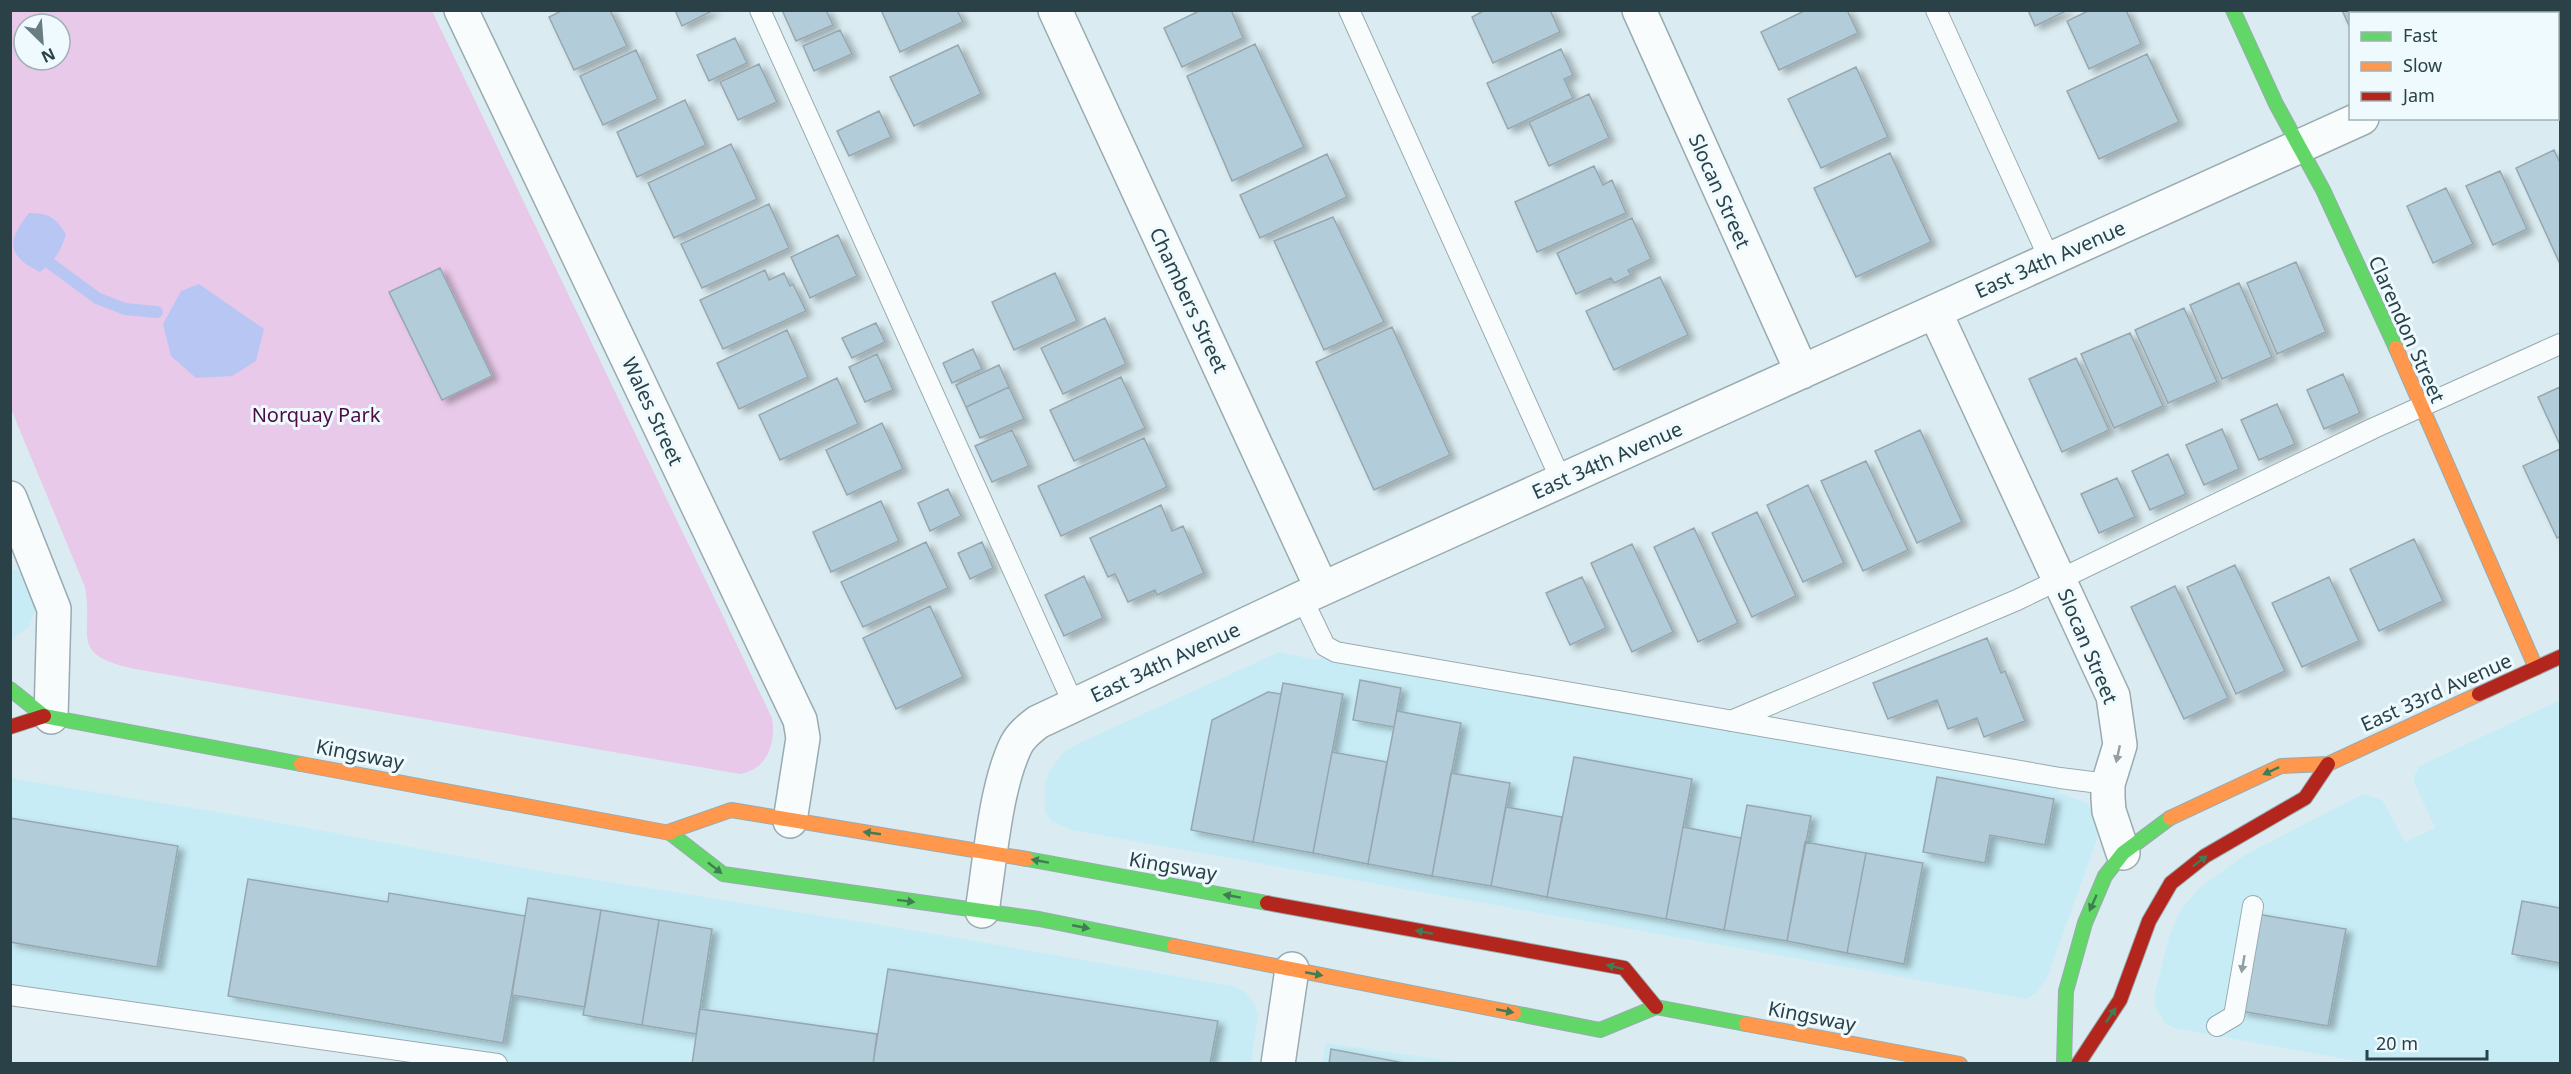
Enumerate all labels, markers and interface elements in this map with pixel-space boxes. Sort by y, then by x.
north arrow [12,12,72,72]
legend [2349,12,2559,120]
text: Fast [2403,23,2438,47]
text: N [38,43,59,68]
text: Slow [2403,53,2442,77]
text: Jam [2401,83,2435,107]
street label: Slocan Street [1683,130,1757,252]
street label: East 34th Avenue [1970,214,2130,304]
street label: Chambers Street [1144,223,1234,377]
street label: Clarendon Street [2362,251,2452,407]
street label: Wales Street [616,353,690,469]
park label: Norquay Park [252,401,381,428]
street label: East 34th Avenue [1527,415,1687,505]
street label: Slocan Street [2052,584,2124,708]
street label: East 34th Avenue [1086,615,1244,709]
street label: East 33rd Avenue [2356,647,2516,737]
street label: Kingsway [314,732,407,776]
one-way arrow [2113,744,2122,763]
one-way arrow [2262,767,2279,776]
one-way arrow [862,829,881,838]
street label: Kingsway [1127,845,1220,887]
one-way arrow [2192,855,2207,867]
one-way arrow [1030,856,1049,865]
one-way arrow [707,861,722,873]
one-way arrow [1222,892,1241,901]
one-way arrow [2089,894,2098,911]
one-way arrow [896,896,915,905]
one-way arrow [1072,923,1091,932]
one-way arrow [1414,927,1433,936]
one-way arrow [2238,954,2247,973]
one-way arrow [1606,962,1624,972]
one-way arrow [1305,970,1324,979]
street label: Kingsway [1766,994,1859,1038]
one-way arrow [1496,1007,1515,1016]
one-way arrow [2105,1007,2116,1023]
scale bar [2367,1023,2487,1061]
text: 20 m [2376,1031,2418,1055]

